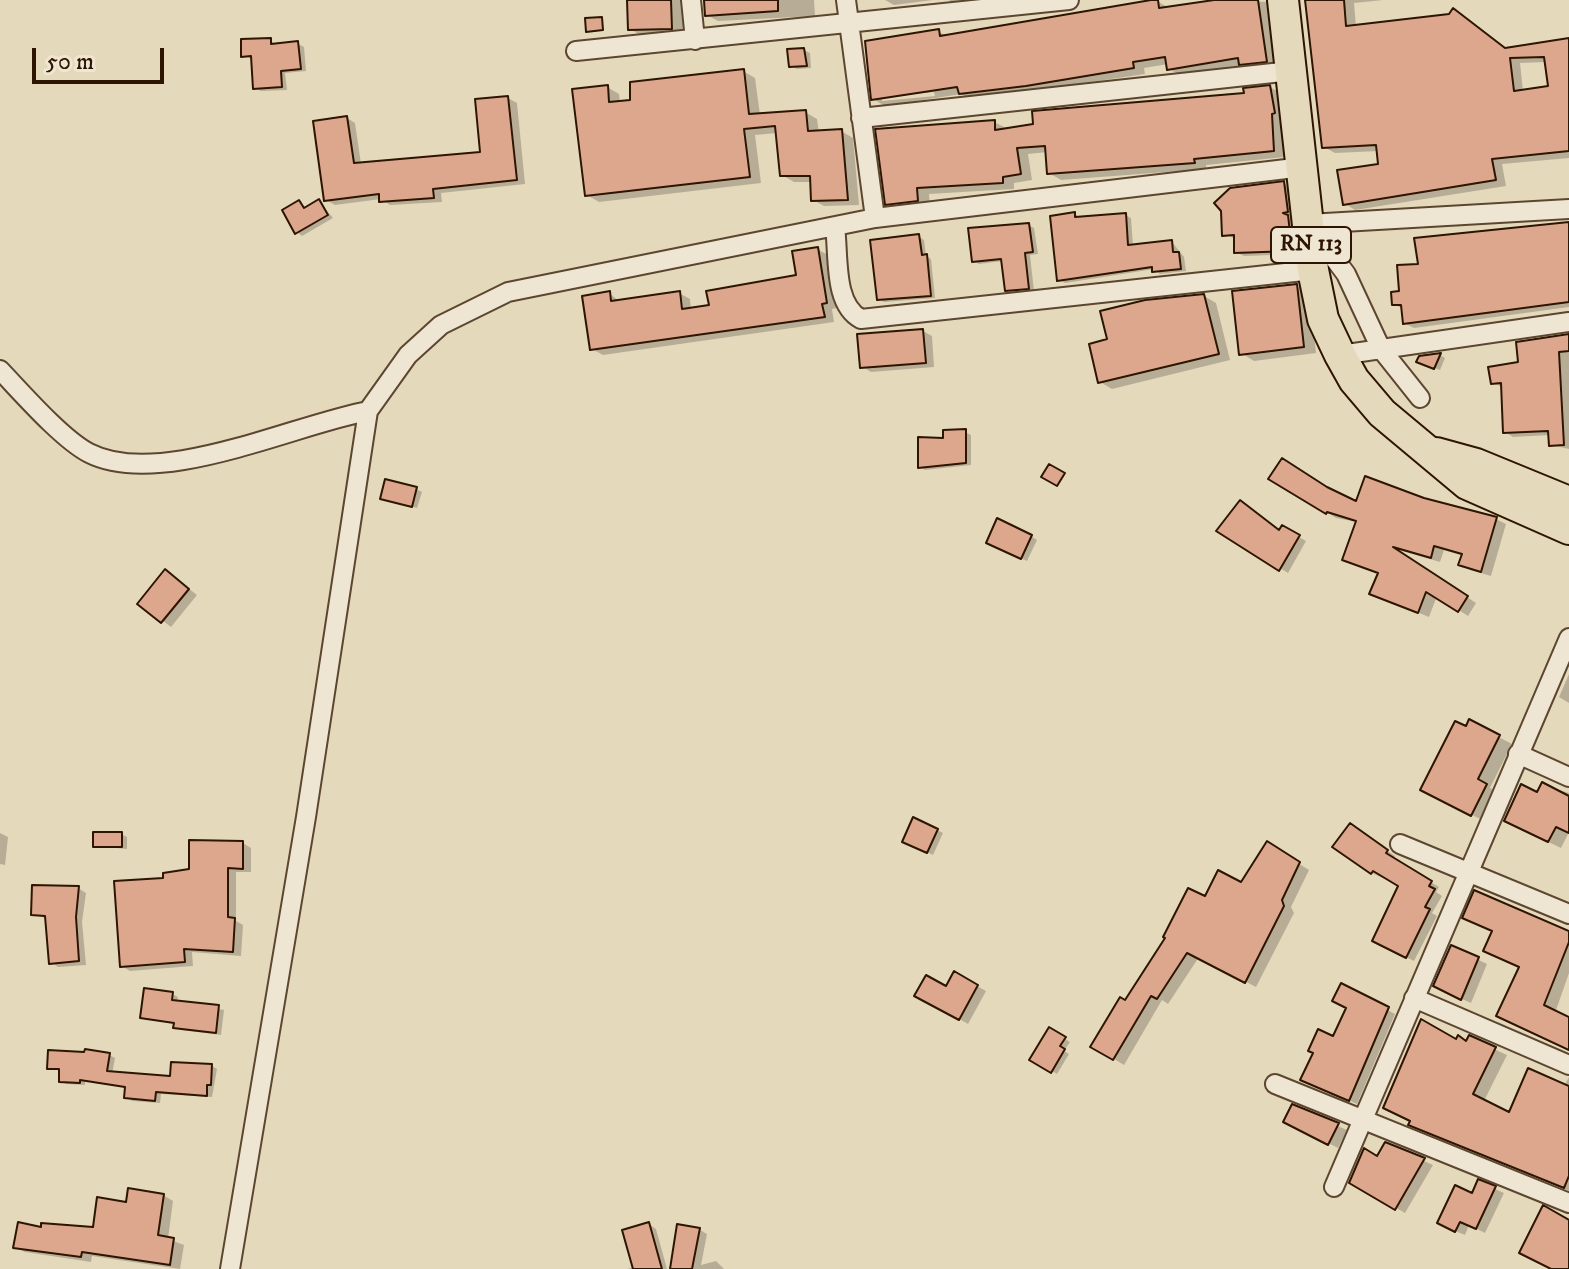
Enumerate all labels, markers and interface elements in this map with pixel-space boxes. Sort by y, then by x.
scale bar [36,32,168,82]
text: 50 m [46,47,94,77]
road number: RN 113 [1271,227,1351,263]

